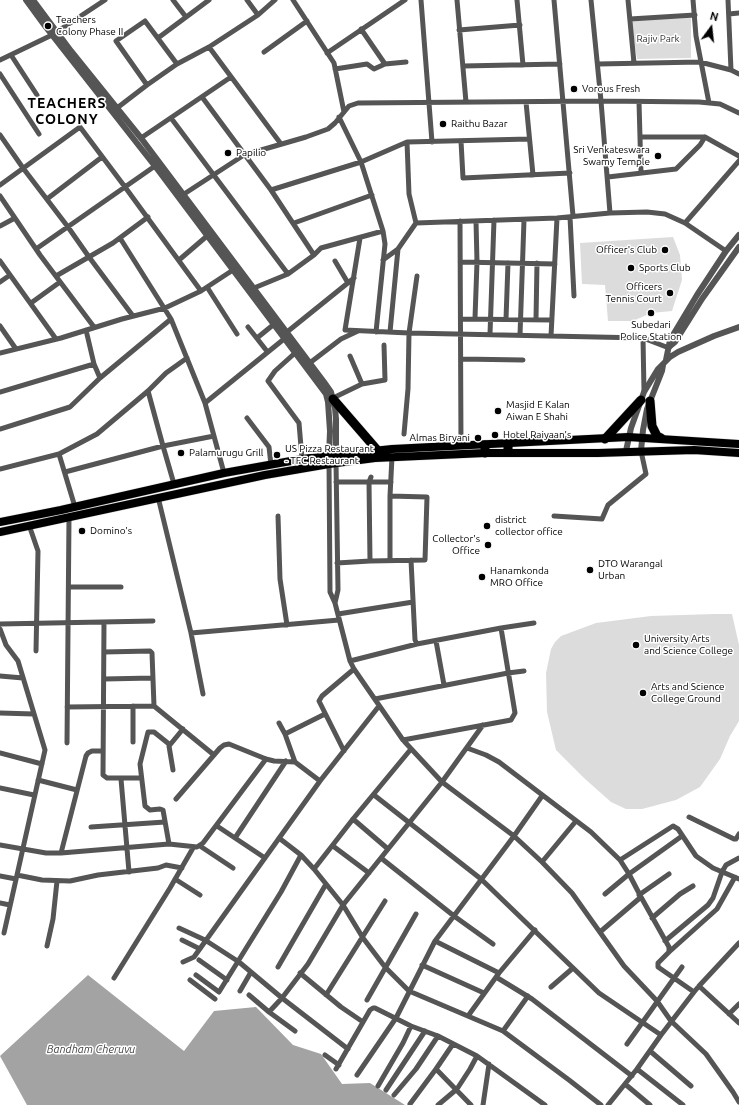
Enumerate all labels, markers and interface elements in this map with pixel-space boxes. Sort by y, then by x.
north arrow [691,8,731,48]
text: N [709,10,720,23]
place label: Teachers Colony Phase II [56,14,123,38]
marker: Teachers Colony Phase II [43,21,53,31]
park label: Rajiv Park [636,33,680,45]
place label: Vorous Fresh [582,83,640,95]
marker: Vorous Fresh [569,84,579,94]
district label: TEACHERS COLONY [28,95,106,128]
place label: Raithu Bazar [451,118,507,130]
marker: Raithu Bazar [438,119,448,129]
place label: Sri Venkateswara Swamy Temple [573,144,650,168]
place label: Papilio [236,147,266,159]
marker: Papilio [223,148,233,158]
marker: Sri Venkateswara Swamy Temple [653,151,663,161]
place label: Officer's Club [596,244,657,256]
marker: Officer's Club [660,245,670,255]
place label: Sports Club [639,262,691,274]
marker: Sports Club [626,263,636,273]
place label: Officers Tennis Court [606,281,662,304]
marker: Officers Tennis Court [665,288,675,298]
marker: Subedari Police Station [646,308,656,318]
place label: Subedari Police Station [620,319,682,342]
place label: Masjid E Kalan Aiwan E Shahi [506,399,570,422]
marker: Masjid E Kalan Aiwan E Shahi [493,406,503,416]
place label: Hotel Raiyaan's [503,429,571,441]
marker: Hotel Raiyaan's [490,430,500,440]
place label: Almas Biryani [410,432,470,444]
marker: Almas Biryani [473,433,483,443]
place label: US Pizza Restaurant - TFC Restaurant [285,443,374,466]
place label: Palamurugu Grill [189,447,263,459]
marker: Palamurugu Grill [176,448,186,458]
marker: US Pizza Restaurant - TFC Restaurant [272,450,282,460]
place label: district collector office [495,514,563,538]
marker: district collector office [482,521,492,531]
place label: Domino's [90,525,132,537]
marker: Domino's [77,526,87,536]
place label: Collector's Office [432,533,480,556]
marker: Collector's Office [483,540,493,550]
place label: DTO Warangal Urban [598,558,663,582]
place label: Hanamkonda MRO Office [490,565,549,588]
marker: DTO Warangal Urban [585,565,595,575]
marker: Hanamkonda MRO Office [477,572,487,582]
place label: University Arts and Science College [644,633,733,656]
marker: University Arts and Science College [631,640,641,650]
place label: Arts and Science College Ground [651,681,725,704]
marker: Arts and Science College Ground [638,688,648,698]
water label: Bandham Cheruvu [47,1042,135,1056]

